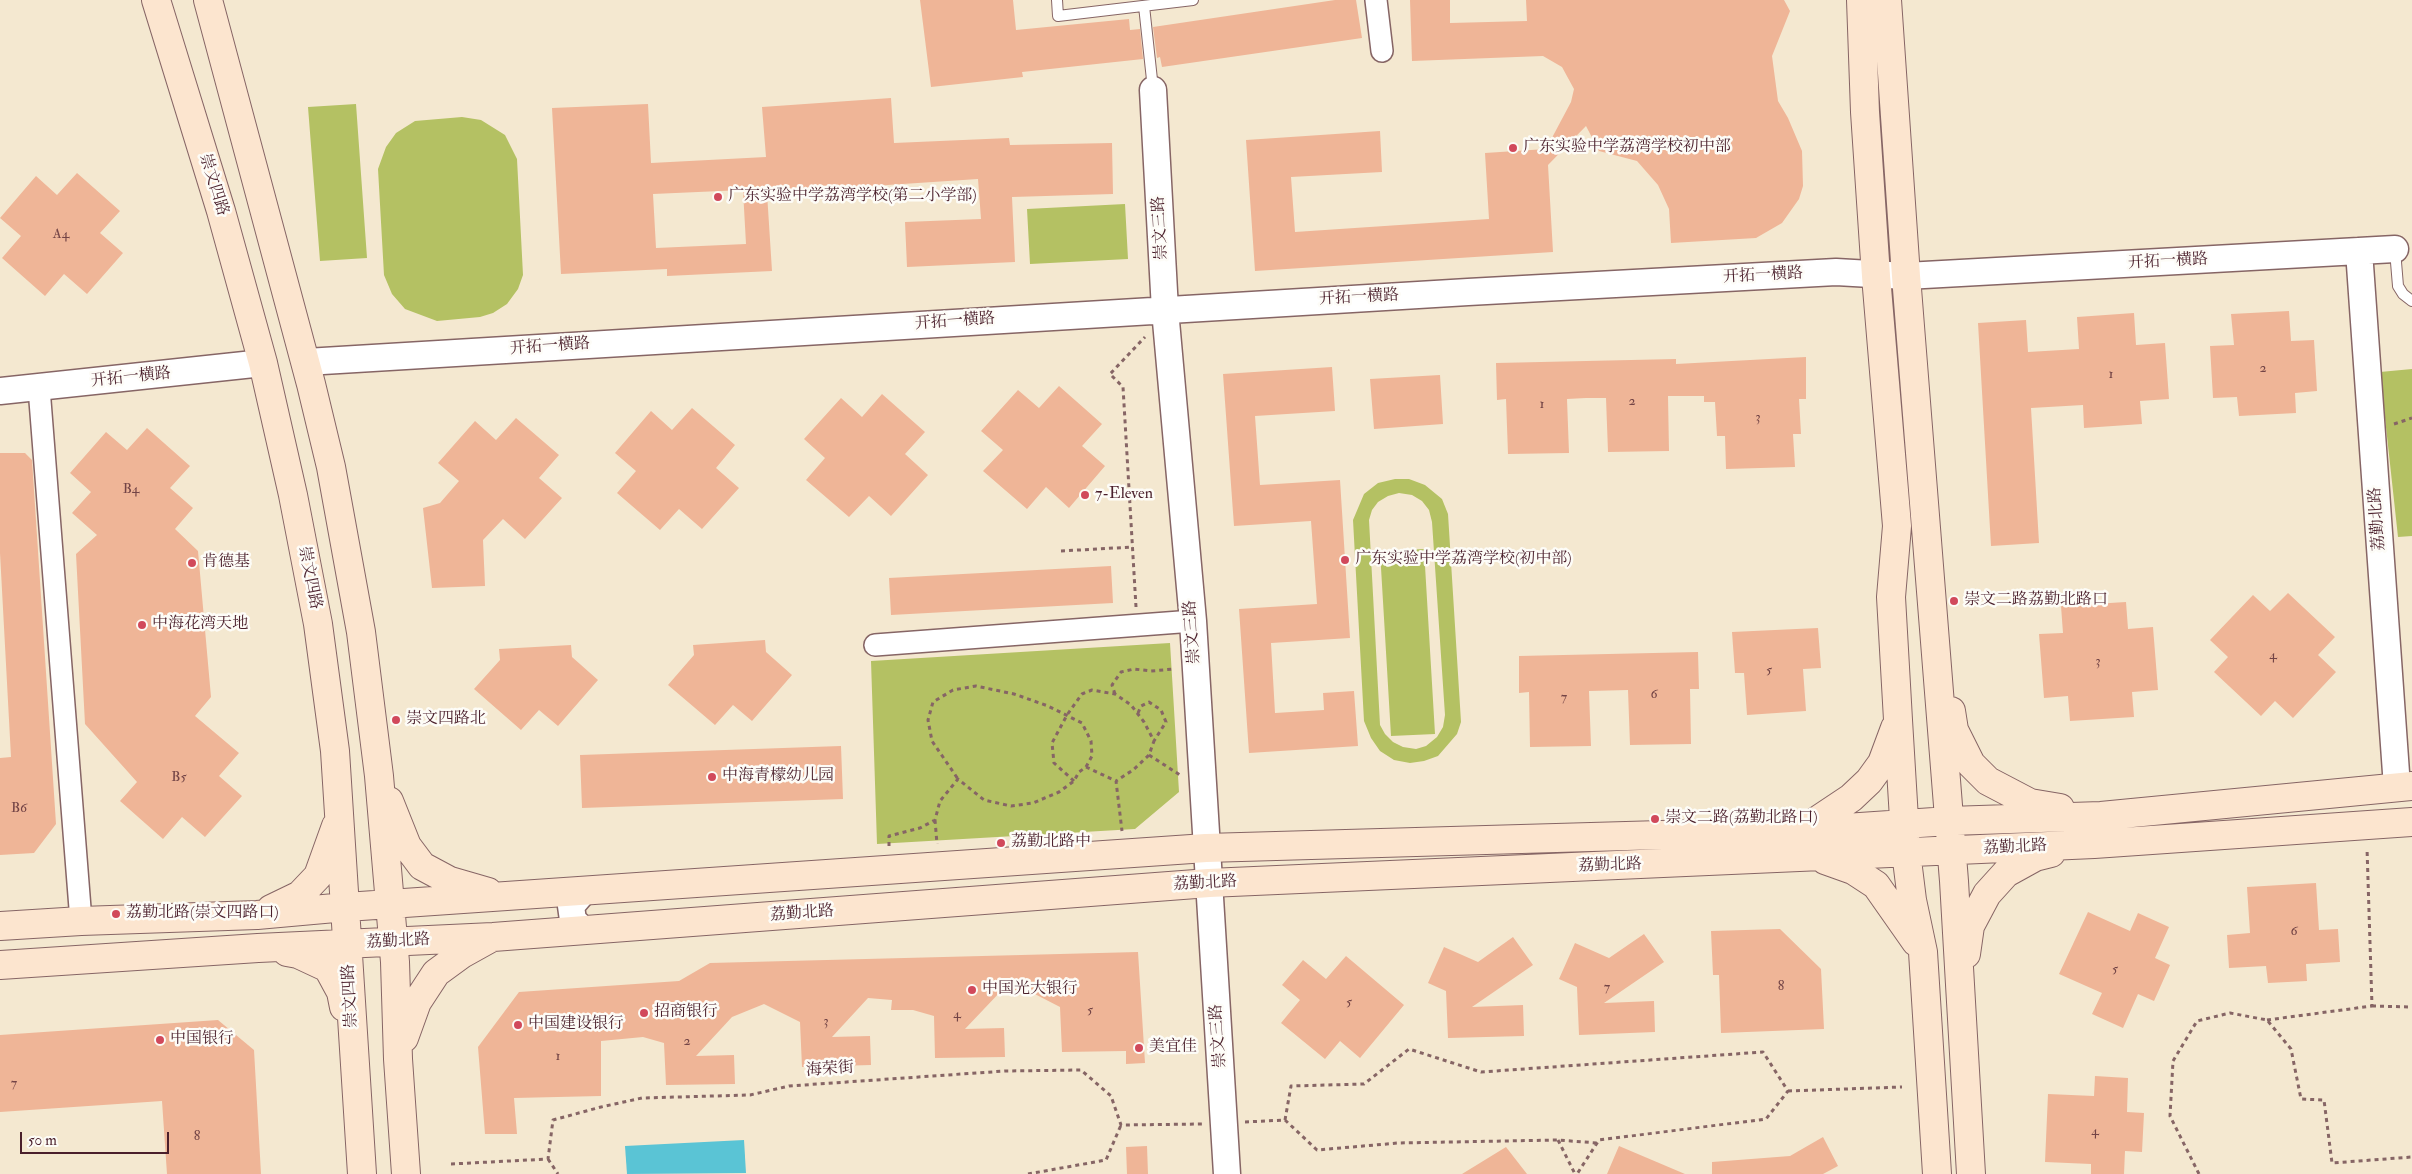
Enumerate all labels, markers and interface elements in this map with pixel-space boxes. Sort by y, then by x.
place label: 广东实验中学荔湾学校初中部 [1523,138,1731,158]
marker: 广东实验中学荔湾学校初中部 [1507,142,1519,154]
street label: 崇文四路 [194,152,232,218]
place label: 广东实验中学荔湾学校(第二小学部) [728,187,977,207]
marker: 广东实验中学荔湾学校(第二小学部) [712,191,724,203]
street label: 崇文三路 [1150,196,1172,260]
house number: A4 [53,227,69,243]
street label: 开拓一横路 [2128,250,2208,274]
street label: 开拓一横路 [1723,264,1803,288]
street label: 开拓一横路 [1319,286,1399,310]
street label: 开拓一横路 [914,310,996,334]
street label: 开拓一横路 [509,335,591,359]
house number: 2 [2259,361,2267,377]
street label: 开拓一横路 [90,364,172,392]
house number: 1 [2109,367,2113,383]
house number: 2 [1628,394,1636,410]
house number: 1 [1540,397,1544,413]
house number: 3 [1755,410,1761,426]
house number: B4 [123,482,139,498]
place label: 7-Eleven [1095,485,1153,505]
street label: 荔勤北路 [2366,486,2390,552]
marker: 7-Eleven [1079,489,1091,501]
street label: 崇文四路 [293,545,325,611]
place label: 广东实验中学荔湾学校(初中部) [1355,550,1572,570]
place label: 肯德基 [202,553,250,573]
marker: 广东实验中学荔湾学校(初中部) [1339,554,1351,566]
marker: 肯德基 [186,557,198,569]
place label: 崇文二路荔勤北路口 [1964,591,2108,611]
marker: 崇文二路荔勤北路口 [1948,595,1960,607]
street label: 崇文三路 [1181,599,1205,665]
place label: 中海花湾天地 [152,615,248,635]
marker: 中海花湾天地 [136,619,148,631]
house number: 4 [2269,648,2277,664]
house number: 3 [2095,654,2101,670]
house number: 5 [1766,663,1772,679]
house number: 6 [1650,687,1658,703]
house number: 7 [1561,690,1567,706]
place label: 崇文四路北 [406,710,486,730]
marker: 崇文四路北 [390,714,402,726]
place label: 中海青檬幼儿园 [722,767,834,787]
house number: B5 [171,770,187,786]
marker: 中海青檬幼儿园 [706,771,718,783]
house number: B6 [11,801,27,817]
place label: 崇文二路(荔勤北路口) [1665,809,1818,829]
marker: 崇文二路(荔勤北路口) [1649,813,1661,825]
place label: 荔勤北路中 [1011,833,1091,853]
marker: 荔勤北路中 [995,837,1007,849]
street label: 荔勤北路 [1983,837,2047,859]
street label: 荔勤北路 [1578,855,1642,877]
street label: 荔勤北路 [1173,873,1237,895]
street label: 荔勤北路 [769,902,835,926]
place label: 荔勤北路(崇文四路口) [126,904,279,924]
marker: 荔勤北路(崇文四路口) [110,908,122,920]
house number: 6 [2290,924,2298,940]
street label: 荔勤北路 [366,931,430,953]
house number: 5 [2112,962,2118,978]
street label: 崇文四路 [340,964,362,1028]
house number: 8 [1778,979,1784,995]
place label: 中国光大银行 [982,980,1078,1000]
house number: 7 [1604,980,1610,996]
marker: 中国光大银行 [966,984,978,996]
house number: 5 [1346,995,1352,1011]
place label: 招商银行 [654,1003,718,1023]
house number: 5 [1087,1003,1093,1019]
street label: 崇文三路 [1207,1003,1231,1069]
marker: 招商银行 [638,1007,650,1019]
house number: 4 [953,1007,961,1023]
house number: 3 [823,1014,829,1030]
place label: 中国建设银行 [528,1015,624,1035]
marker: 中国建设银行 [512,1019,524,1031]
place label: 中国银行 [170,1030,234,1050]
marker: 中国银行 [154,1034,166,1046]
house number: 2 [683,1034,691,1050]
place label: 美宜佳 [1149,1038,1197,1058]
marker: 美宜佳 [1133,1042,1145,1054]
house number: 1 [556,1049,560,1065]
street label: 海荣街 [805,1059,855,1081]
house number: 7 [11,1076,17,1092]
scale bar [22,1122,171,1154]
house number: 4 [2091,1124,2099,1140]
house number: 8 [194,1129,200,1145]
text: 50 m [28,1131,57,1150]

